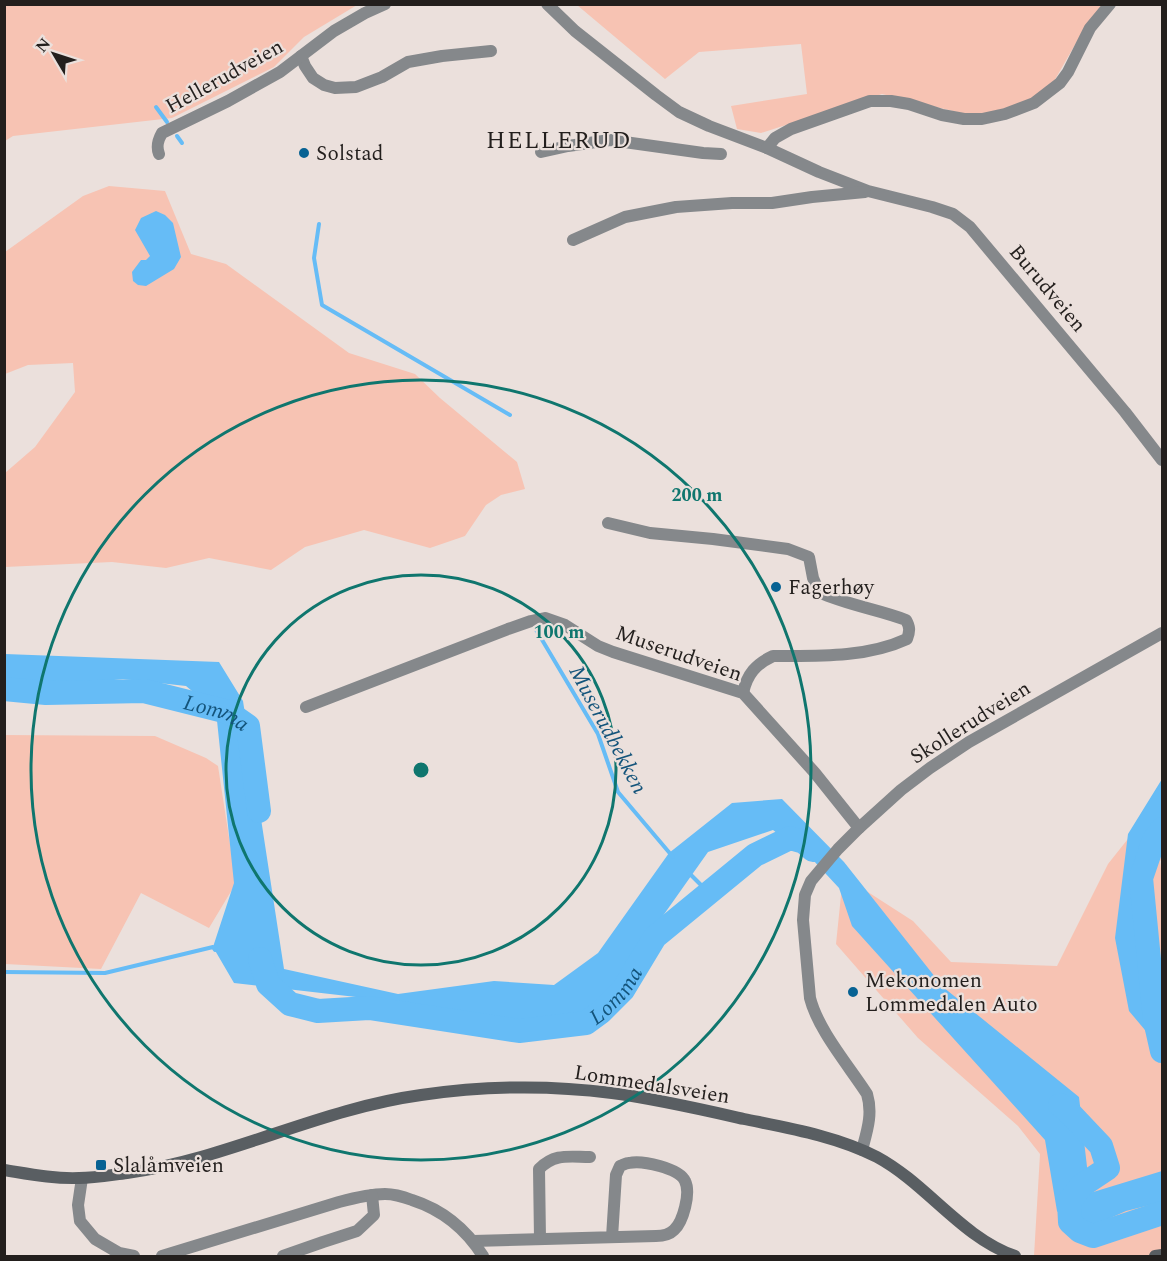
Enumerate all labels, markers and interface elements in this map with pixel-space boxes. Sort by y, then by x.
north arrow [24,24,84,84]
street label: Hellerudveien [160,31,289,123]
text: N [30,33,57,58]
district label: HELLERUD [486,123,632,159]
place label: Solstad [316,138,383,170]
marker: Solstad [297,146,311,160]
street label: Burudveien [1001,238,1094,340]
text: 200 m [671,482,723,509]
place label: Fagerhøy [788,572,875,604]
marker: Fagerhøy [769,580,783,594]
street label: Muserudveien [611,617,746,691]
text: 100 m [533,619,585,646]
water label: Muserudbekken [560,659,656,800]
street label: Skollerudveien [904,673,1037,773]
water label: Lomma [180,686,256,740]
centre of rings [411,760,431,780]
water label: Lomma [582,960,652,1034]
place label: Mekonomen Lommedalen Auto [865,965,1038,1021]
marker: Mekonomen Lommedalen Auto [846,985,860,999]
street label: Lommedalsveien [572,1057,732,1113]
place label: Slalåmveien [113,1150,224,1182]
marker: Slalåmveien [94,1158,108,1172]

